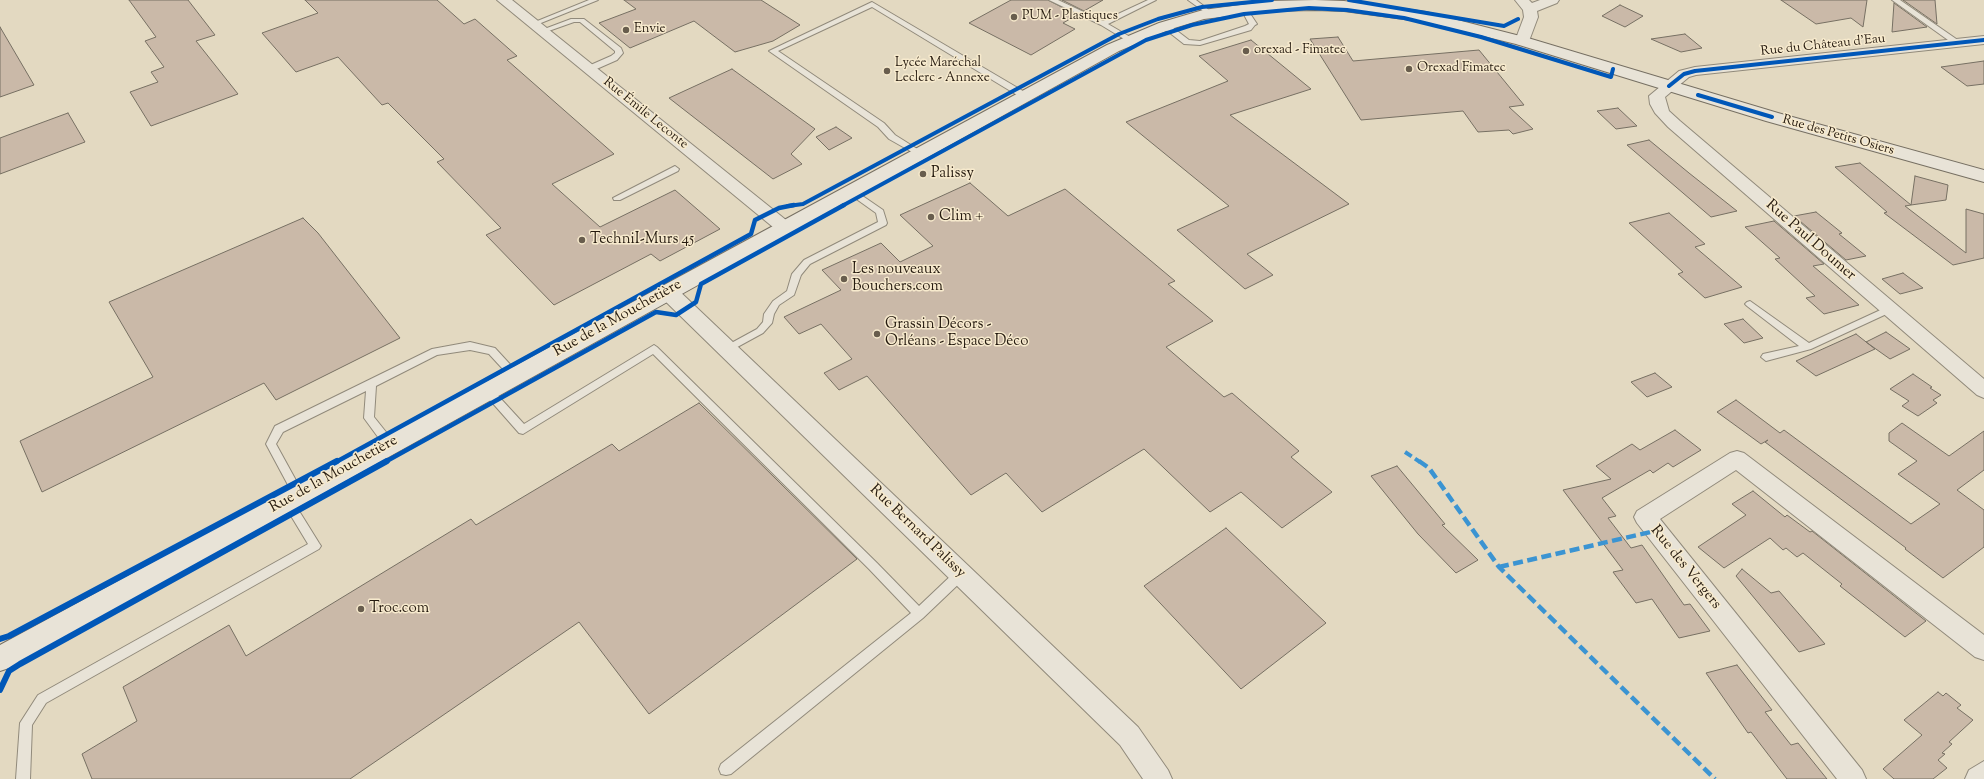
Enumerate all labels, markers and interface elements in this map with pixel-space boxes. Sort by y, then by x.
place label: PUM - Plastiques [1022,9,1118,25]
marker: PUM - Plastiques [1009,12,1019,22]
place label: Envie [634,22,666,38]
marker: Envie [621,25,631,35]
street label: Rue du Château d'Eau [1760,32,1886,60]
place label: orexad - Fimatec [1254,43,1346,59]
marker: orexad - Fimatec [1241,46,1251,56]
place label: Lycée Maréchal Leclerc - Annexe [895,56,990,87]
place label: Orexad Fimatec [1417,61,1506,77]
marker: Orexad Fimatec [1404,64,1414,74]
marker: Lycée Maréchal Leclerc - Annexe [882,66,892,76]
street label: Rue Émile Leconte [599,75,691,153]
street label: Rue des Petits Osiers [1780,113,1896,159]
place label: Palissy [931,165,974,183]
marker: Palissy [918,169,928,179]
street label: Rue Paul Doumer [1761,197,1859,285]
place label: Clim + [939,208,983,226]
marker: Clim + [926,212,936,222]
place label: TechniI-Murs 45 [590,231,694,249]
marker: TechniI-Murs 45 [577,235,587,245]
place label: Les nouveaux Bouchers.com [852,261,943,296]
marker: Les nouveaux Bouchers.com [839,274,849,284]
street label: Rue de la Mouchetière [551,276,685,362]
place label: Grassin Décors - Orléans - Espace Déco [885,316,1028,351]
marker: Grassin Décors - Orléans - Espace Déco [872,329,882,339]
street label: Rue de la Mouchetière [267,432,401,518]
street label: Rue Bernard Palissy [865,481,969,583]
street label: Rue des Vergers [1646,522,1724,614]
place label: Troc.com [369,600,429,618]
marker: Troc.com [356,604,366,614]

